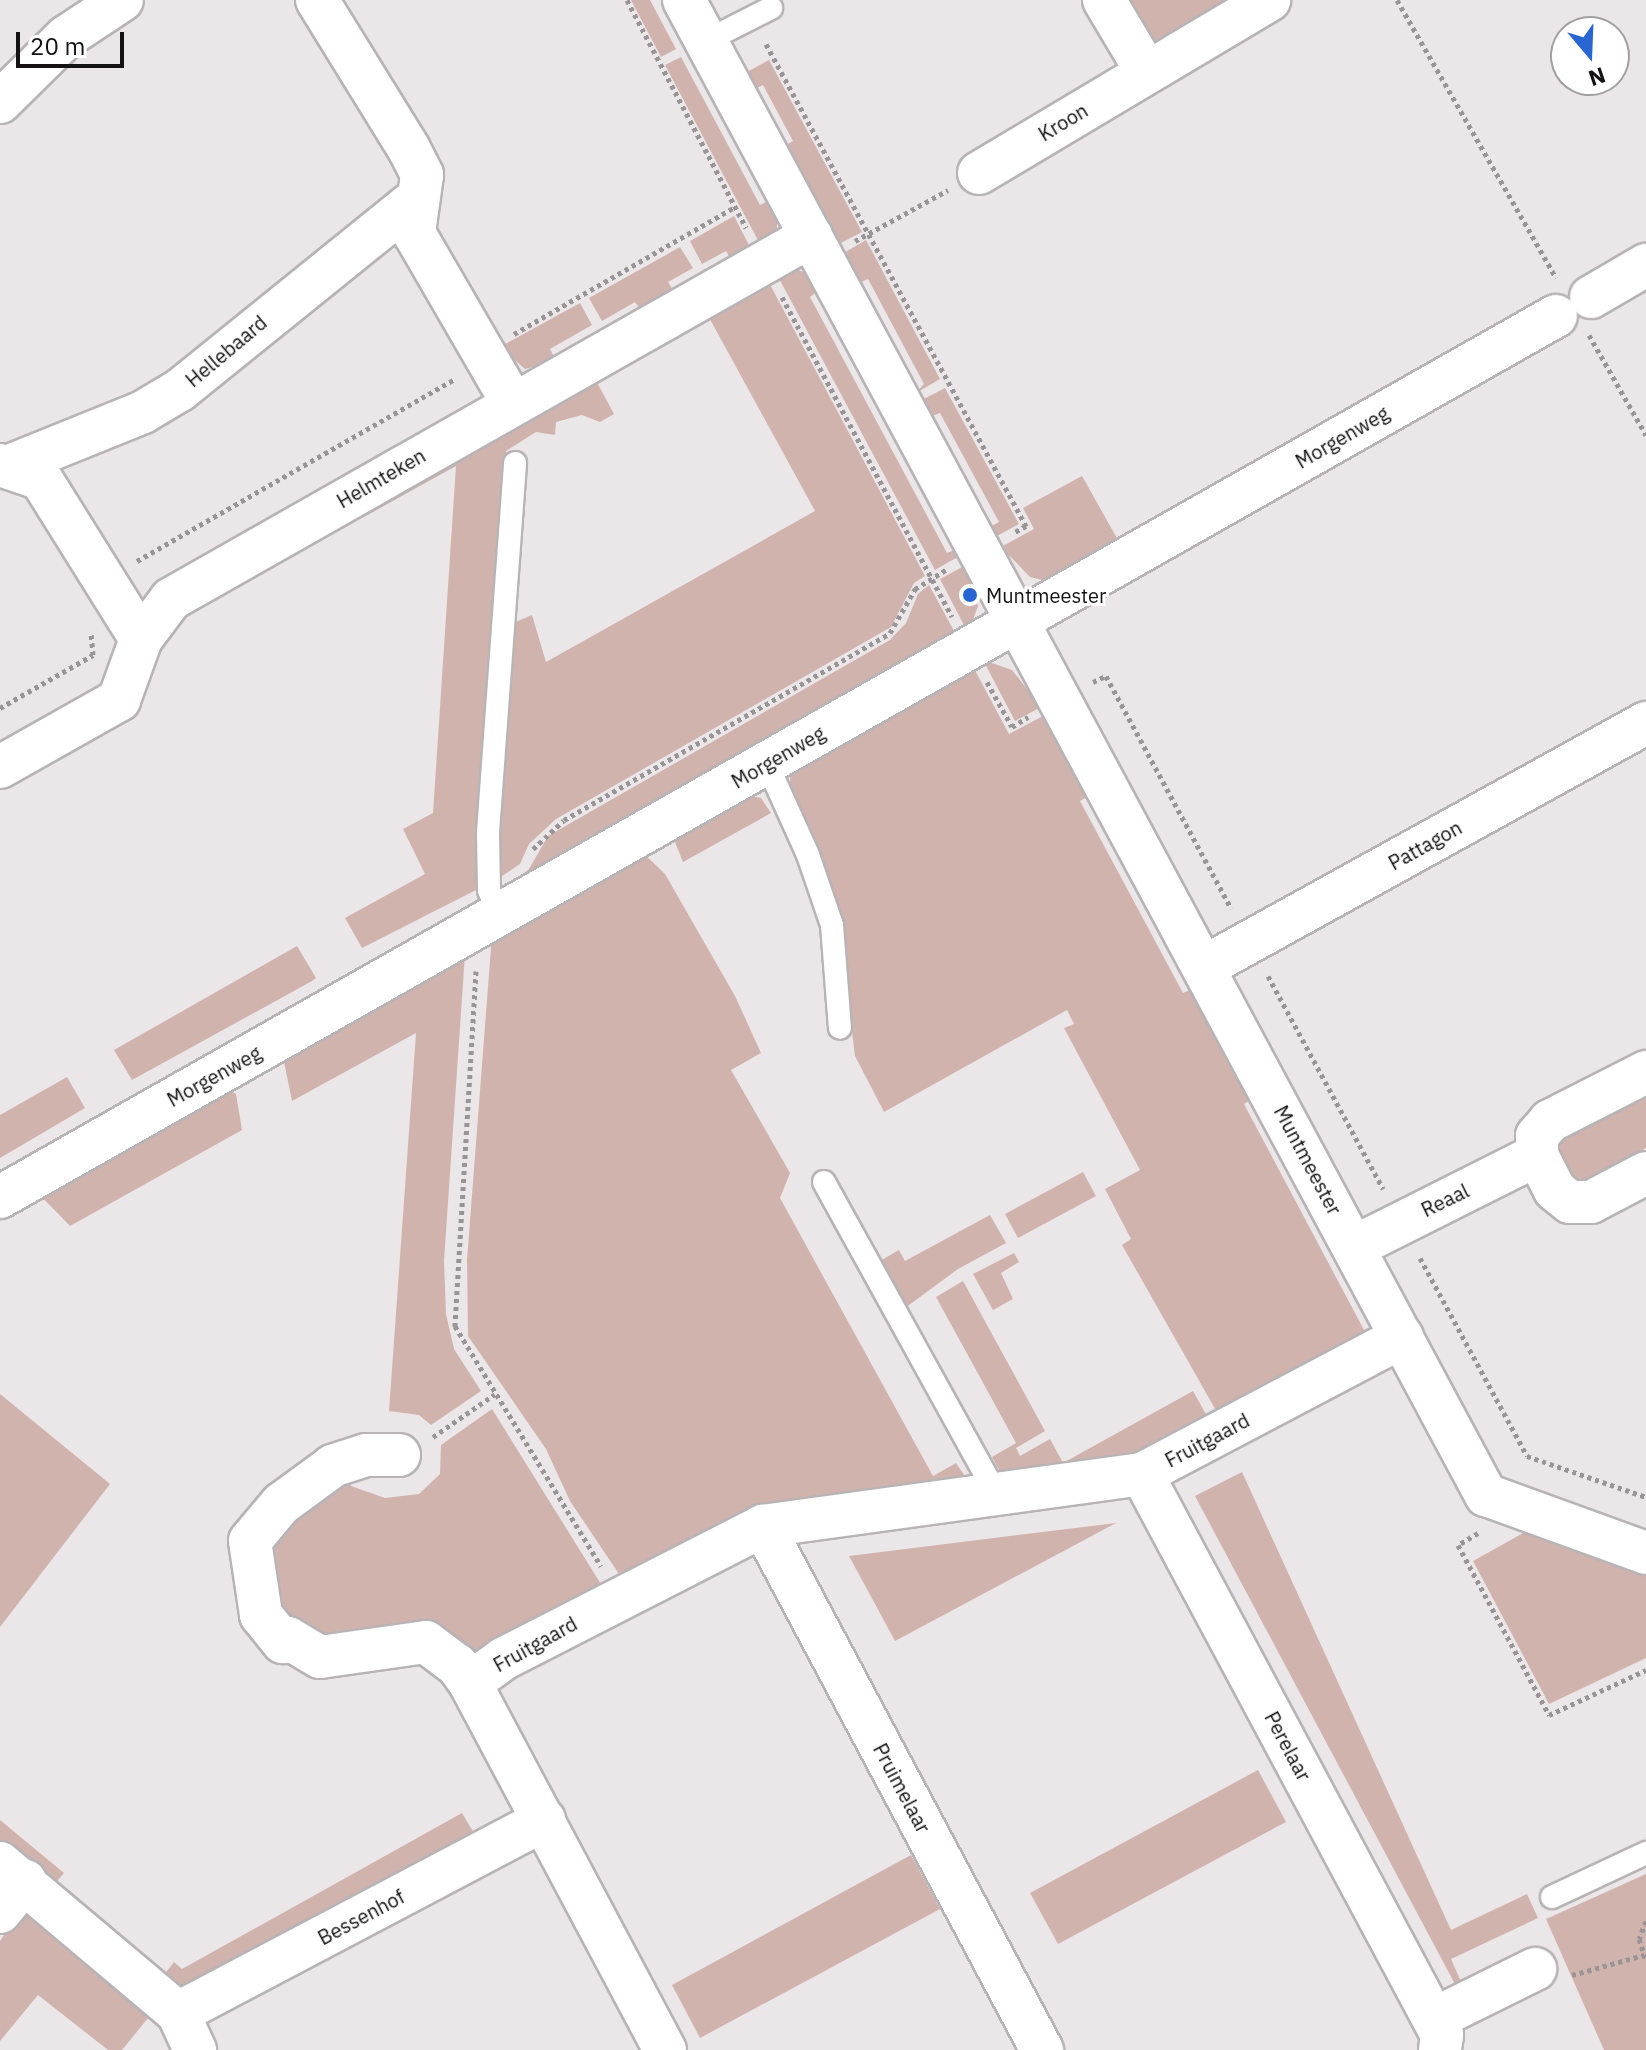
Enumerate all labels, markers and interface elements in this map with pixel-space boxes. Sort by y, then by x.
scale bar [20,16,128,66]
north arrow [1550,16,1630,96]
text: 20 m [30,30,85,62]
text: N [1585,61,1610,94]
street label: Kroon [1034,98,1092,146]
street label: Hellebaard [180,310,272,392]
street label: Morgenweg [1291,401,1393,473]
street label: Helmteken [332,443,430,513]
place label: Muntmeester [986,583,1106,607]
marker: Muntmeester [961,586,979,604]
street label: Morgenweg [727,721,829,793]
street label: Pattagon [1384,815,1466,875]
street label: Morgenweg [163,1040,265,1112]
street label: Muntmeester [1269,1101,1347,1219]
street label: Reaal [1417,1178,1473,1222]
street label: Fruitgaard [1161,1408,1253,1472]
street label: Fruitgaard [489,1611,581,1677]
street label: Perelaar [1260,1707,1316,1785]
street label: Pruimelaar [868,1739,936,1837]
street label: Bessenhof [314,1884,408,1950]

